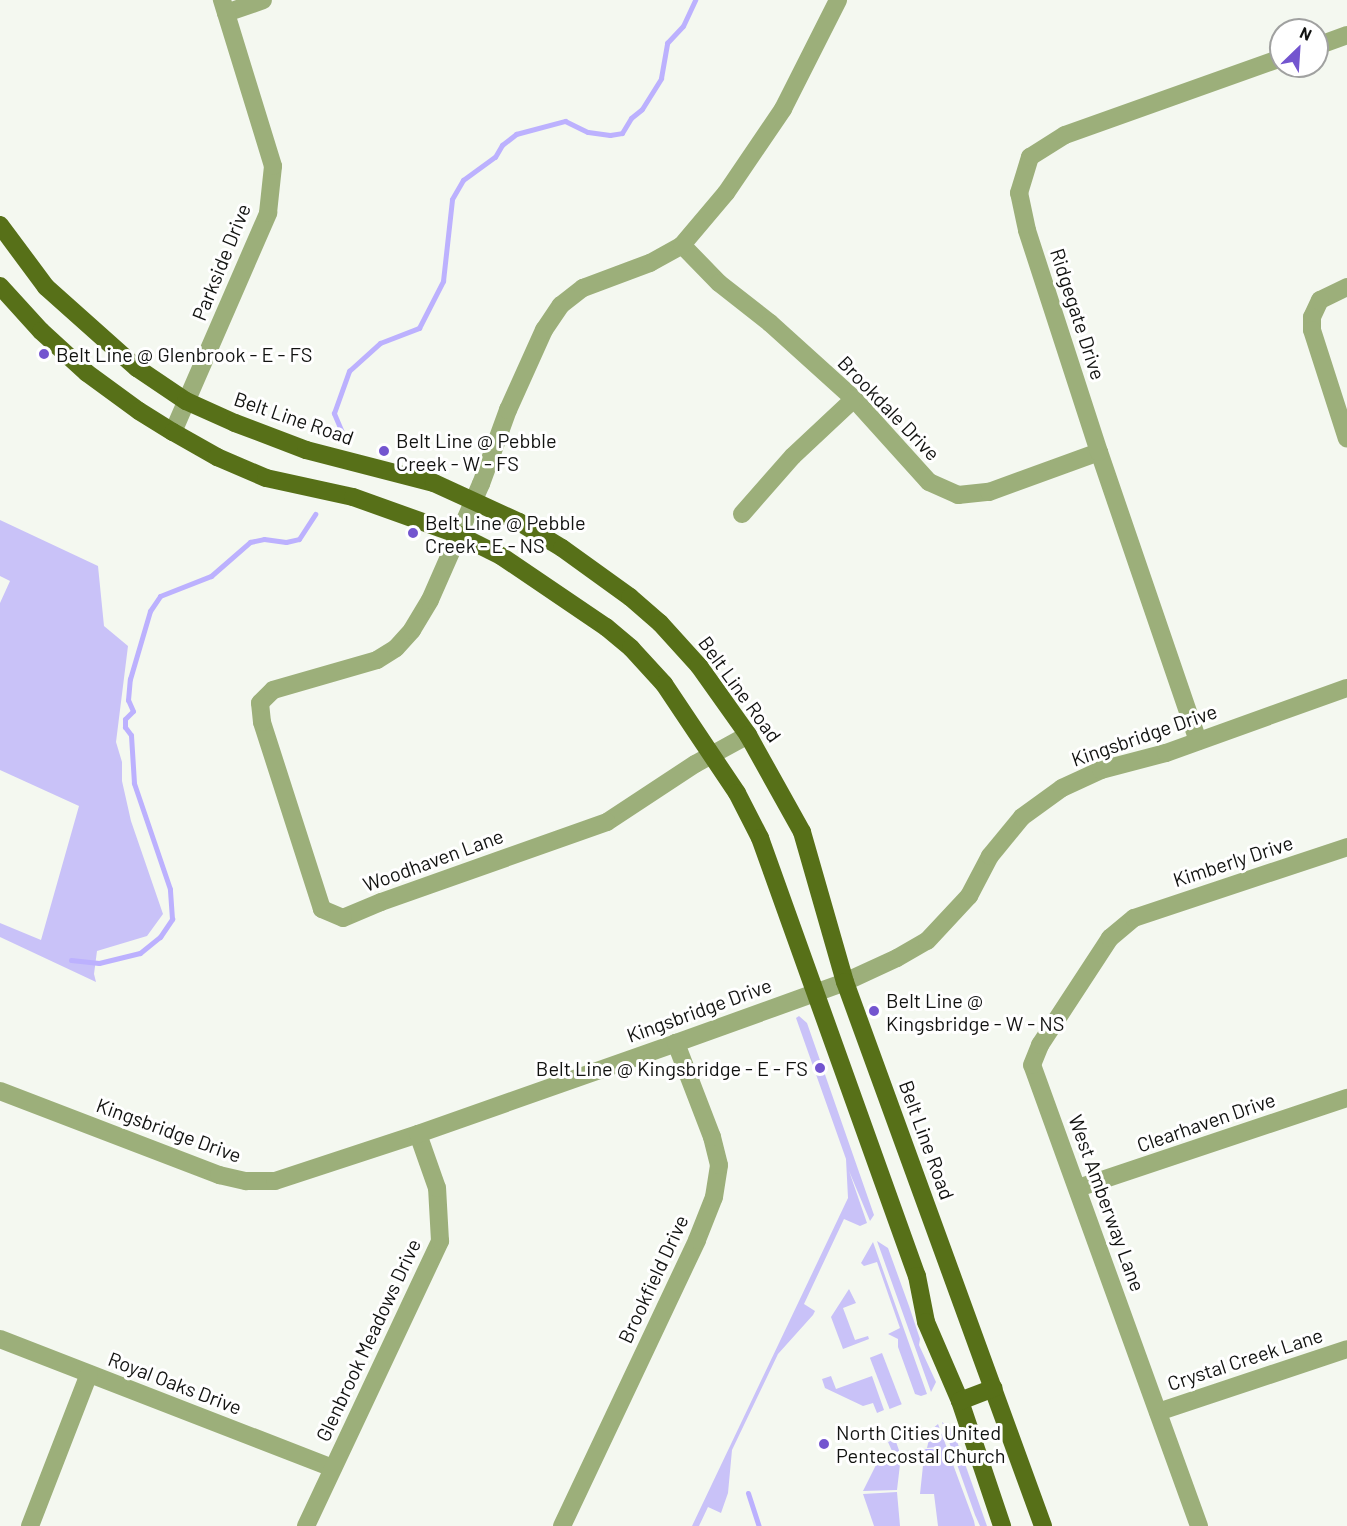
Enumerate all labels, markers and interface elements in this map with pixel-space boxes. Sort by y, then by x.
north arrow [1269,18,1329,78]
text: N [1297,22,1315,44]
street label: Parkside Drive [187,200,255,324]
street label: Ridgegate Drive [1045,245,1111,383]
place label: Belt Line @ Glenbrook - E - FS [56,342,312,366]
marker: Belt Line @ Glenbrook - E - FS [37,347,51,361]
street label: Brookdale Drive [833,351,945,465]
street label: Belt Line Road [231,386,357,450]
place label: Belt Line @ Pebble Creek - W - FS [396,428,557,475]
marker: Belt Line @ Pebble Creek - W - FS [377,444,391,458]
place label: Belt Line @ Pebble Creek - E - NS [425,510,586,557]
marker: Belt Line @ Pebble Creek - E - NS [406,526,420,540]
street label: Belt Line Road [694,631,786,747]
street label: Kingsbridge Drive [1068,699,1220,771]
street label: Woodhaven Lane [360,823,506,897]
street label: Kimberly Drive [1170,830,1296,892]
street label: Kingsbridge Drive [623,973,775,1047]
place label: Belt Line @ Kingsbridge - W - NS [886,988,1064,1035]
marker: Belt Line @ Kingsbridge - W - NS [867,1004,881,1018]
place label: Belt Line @ Kingsbridge - E - FS [536,1056,808,1080]
marker: Belt Line @ Kingsbridge - E - FS [813,1061,827,1075]
street label: Belt Line Road [894,1077,960,1203]
street label: Clearhaven Drive [1134,1087,1278,1157]
street label: Kingsbridge Drive [93,1093,245,1167]
street label: West Amberway Lane [1064,1111,1150,1295]
street label: Brookfield Drive [613,1211,693,1347]
street label: Glenbrook Meadows Drive [310,1235,426,1445]
street label: Crystal Creek Lane [1164,1323,1326,1395]
street label: Royal Oaks Drive [105,1347,245,1419]
place label: North Cities United Pentecostal Church [836,1420,1005,1467]
marker: North Cities United Pentecostal Church [817,1437,831,1451]

